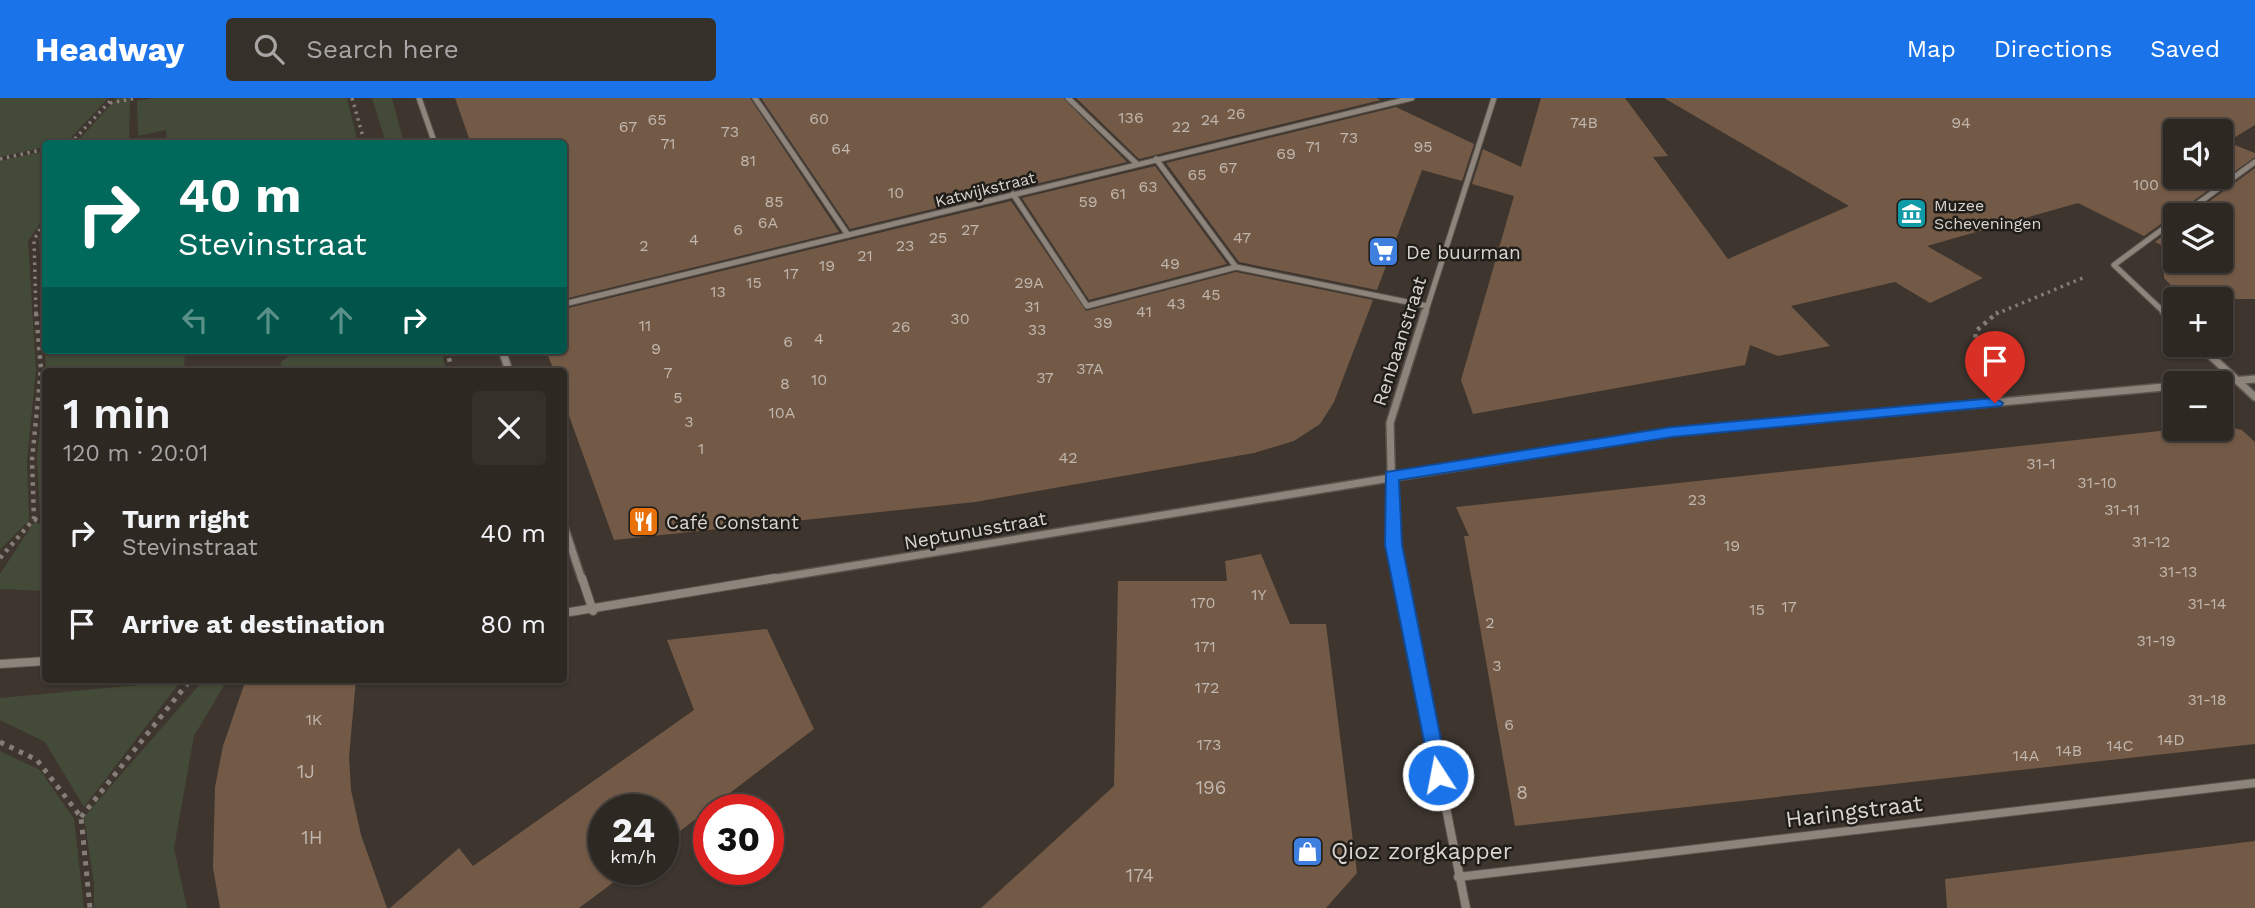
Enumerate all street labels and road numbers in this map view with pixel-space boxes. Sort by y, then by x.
street label: Katwijkstraat [933,168,1037,211]
street label: Renbaanstraat [1368,273,1431,409]
street label: Neptunusstraat [902,507,1048,554]
street label: Haringstraat [1784,790,1924,833]

